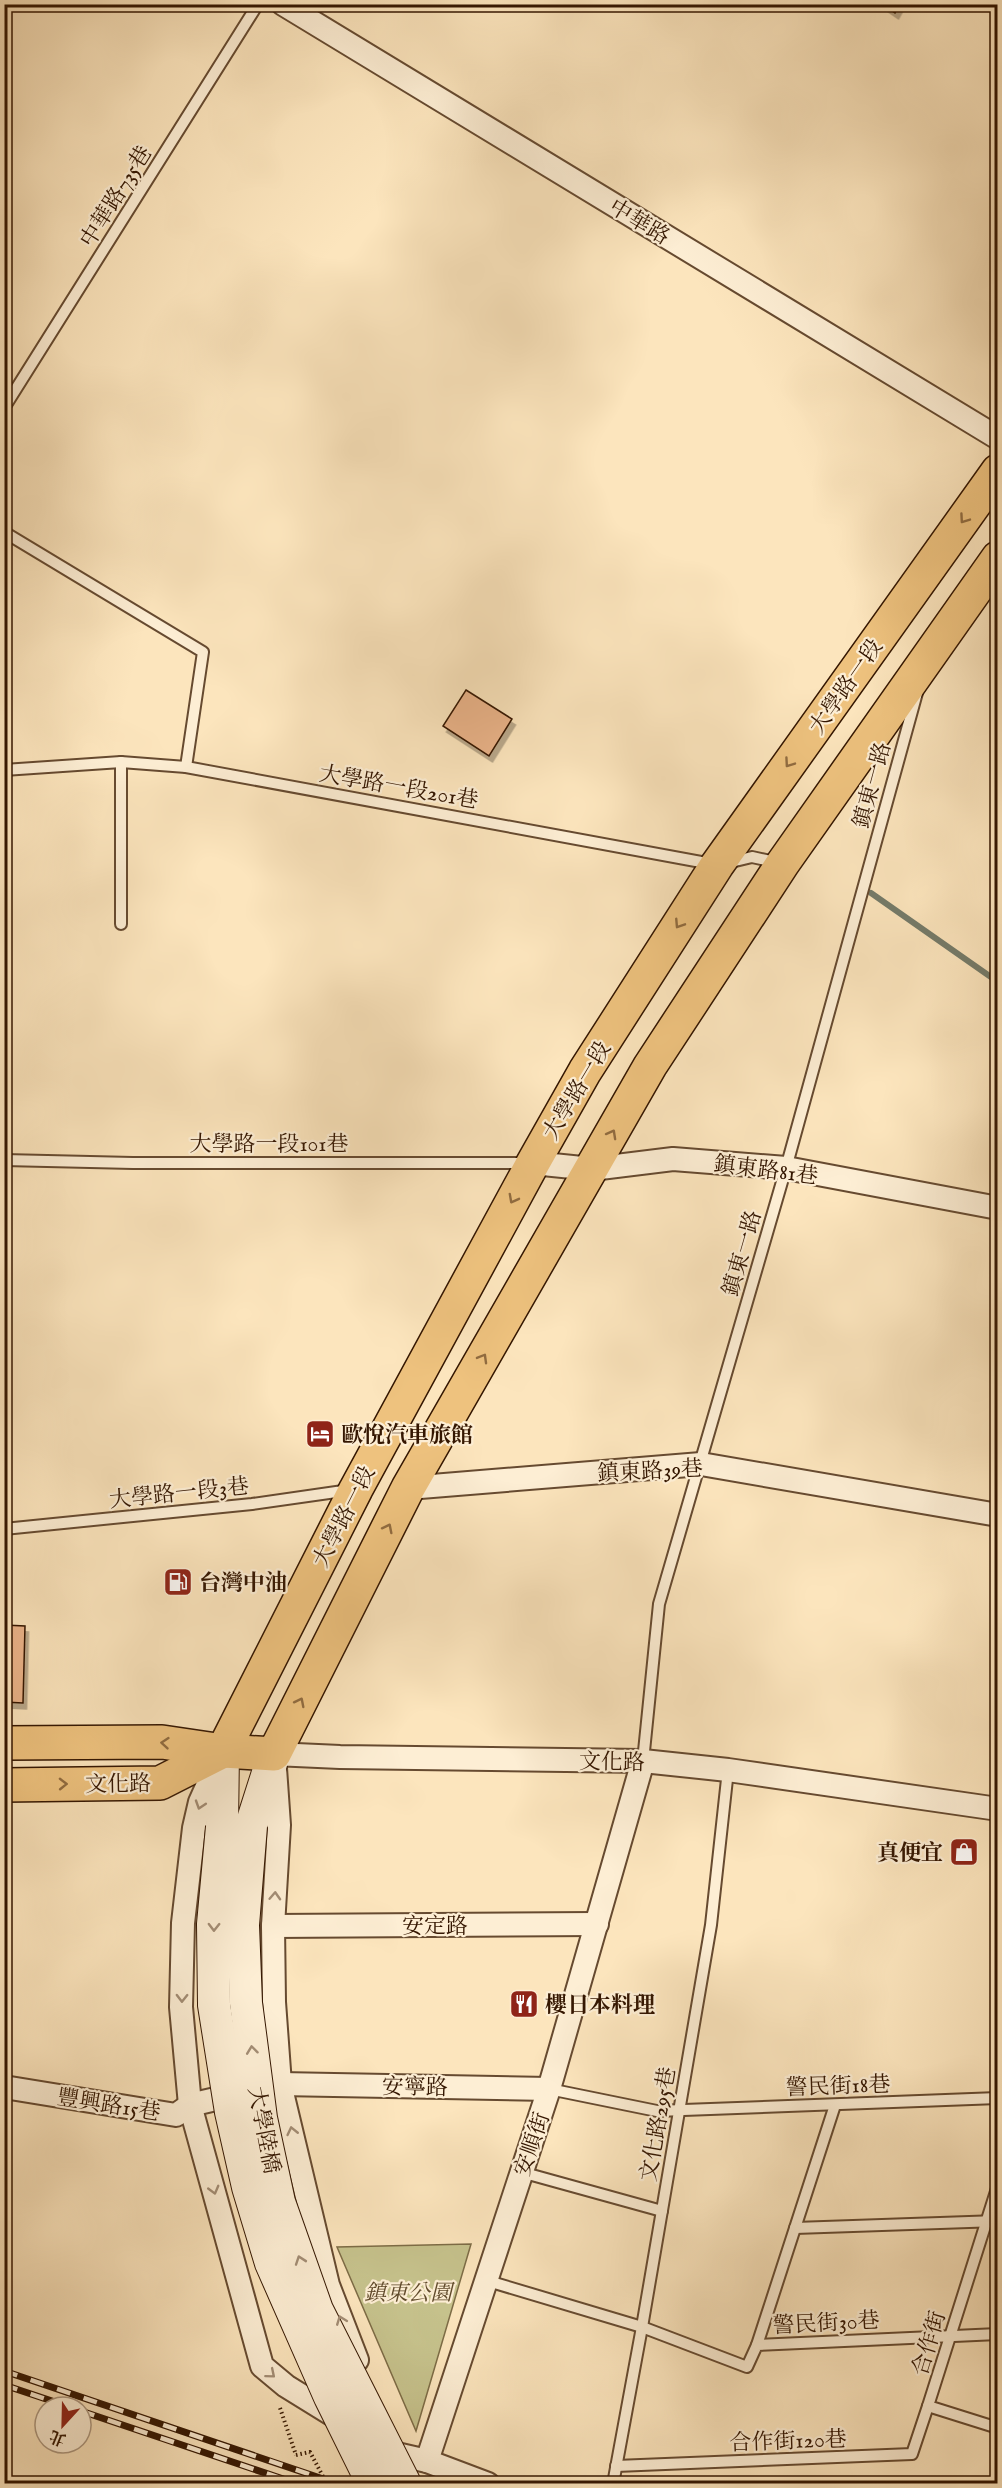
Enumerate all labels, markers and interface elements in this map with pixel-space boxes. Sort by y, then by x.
street label: 中華路735巷 [74,141,159,253]
street label: 中華路 [603,194,674,252]
one-way arrow [960,512,971,523]
street label: 大學路一段 [804,634,890,740]
street label: 鎮東一路 [848,739,898,832]
one-way arrow [786,757,797,768]
street label: 大學路一段201巷 [317,760,480,816]
one-way arrow [675,918,687,928]
street label: 大學路一段 [537,1037,618,1145]
one-way arrow [605,1130,616,1140]
street label: 大學路一段101巷 [190,1131,348,1159]
street label: 鎮東路81巷 [712,1151,819,1191]
one-way arrow [509,1192,520,1203]
street label: 鎮東一路 [717,1207,769,1300]
one-way arrow [476,1353,488,1364]
hotel icon: 歐悅汽車旅館 [304,1418,336,1450]
place label: 歐悅汽車旅館 [341,1422,473,1450]
street label: 鎮東路39巷 [597,1455,704,1489]
street label: 大學路一段 [307,1462,382,1572]
street label: 大學路一段3巷 [108,1473,250,1515]
one-way arrow [381,1523,392,1534]
fuel station icon: 台灣中油 [162,1566,194,1598]
place label: 台灣中油 [199,1570,287,1598]
one-way arrow [293,1697,304,1708]
one-way arrow [161,1737,170,1750]
street label: 文化路 [579,1748,645,1778]
street label: 文化路 [85,1770,151,1800]
one-way arrow [58,1778,67,1790]
one-way arrow [195,1799,207,1810]
shop icon: 真便宜 [948,1836,980,1868]
place label: 真便宜 [877,1840,943,1868]
one-way arrow [268,1892,281,1901]
street label: 安定路 [402,1913,468,1941]
one-way arrow [207,1923,220,1932]
restaurant icon: 櫻日本料理 [508,1988,540,2020]
place label: 櫻日本料理 [545,1992,655,2020]
one-way arrow [175,1994,188,2003]
one-way arrow [246,2046,259,2055]
street label: 文化路295巷 [635,2065,683,2184]
street label: 警民街18巷 [785,2071,891,2103]
street label: 安寧路 [382,2073,448,2103]
street label: 豐興路15巷 [55,2084,162,2128]
street label: 大學陸橋 [241,2085,285,2176]
street label: 安順街 [509,2109,557,2180]
one-way arrow [286,2127,299,2137]
one-way arrow [206,2184,219,2194]
one-way arrow [294,2255,307,2266]
park label: 鎮東公園 [364,2280,455,2308]
street label: 警民街30巷 [772,2307,880,2341]
street label: 合作街 [907,2308,953,2379]
one-way arrow [336,2315,348,2326]
one-way arrow [264,2366,275,2377]
north arrow [33,2395,93,2455]
text: 北 [47,2425,69,2449]
street label: 合作街120巷 [729,2426,847,2458]

